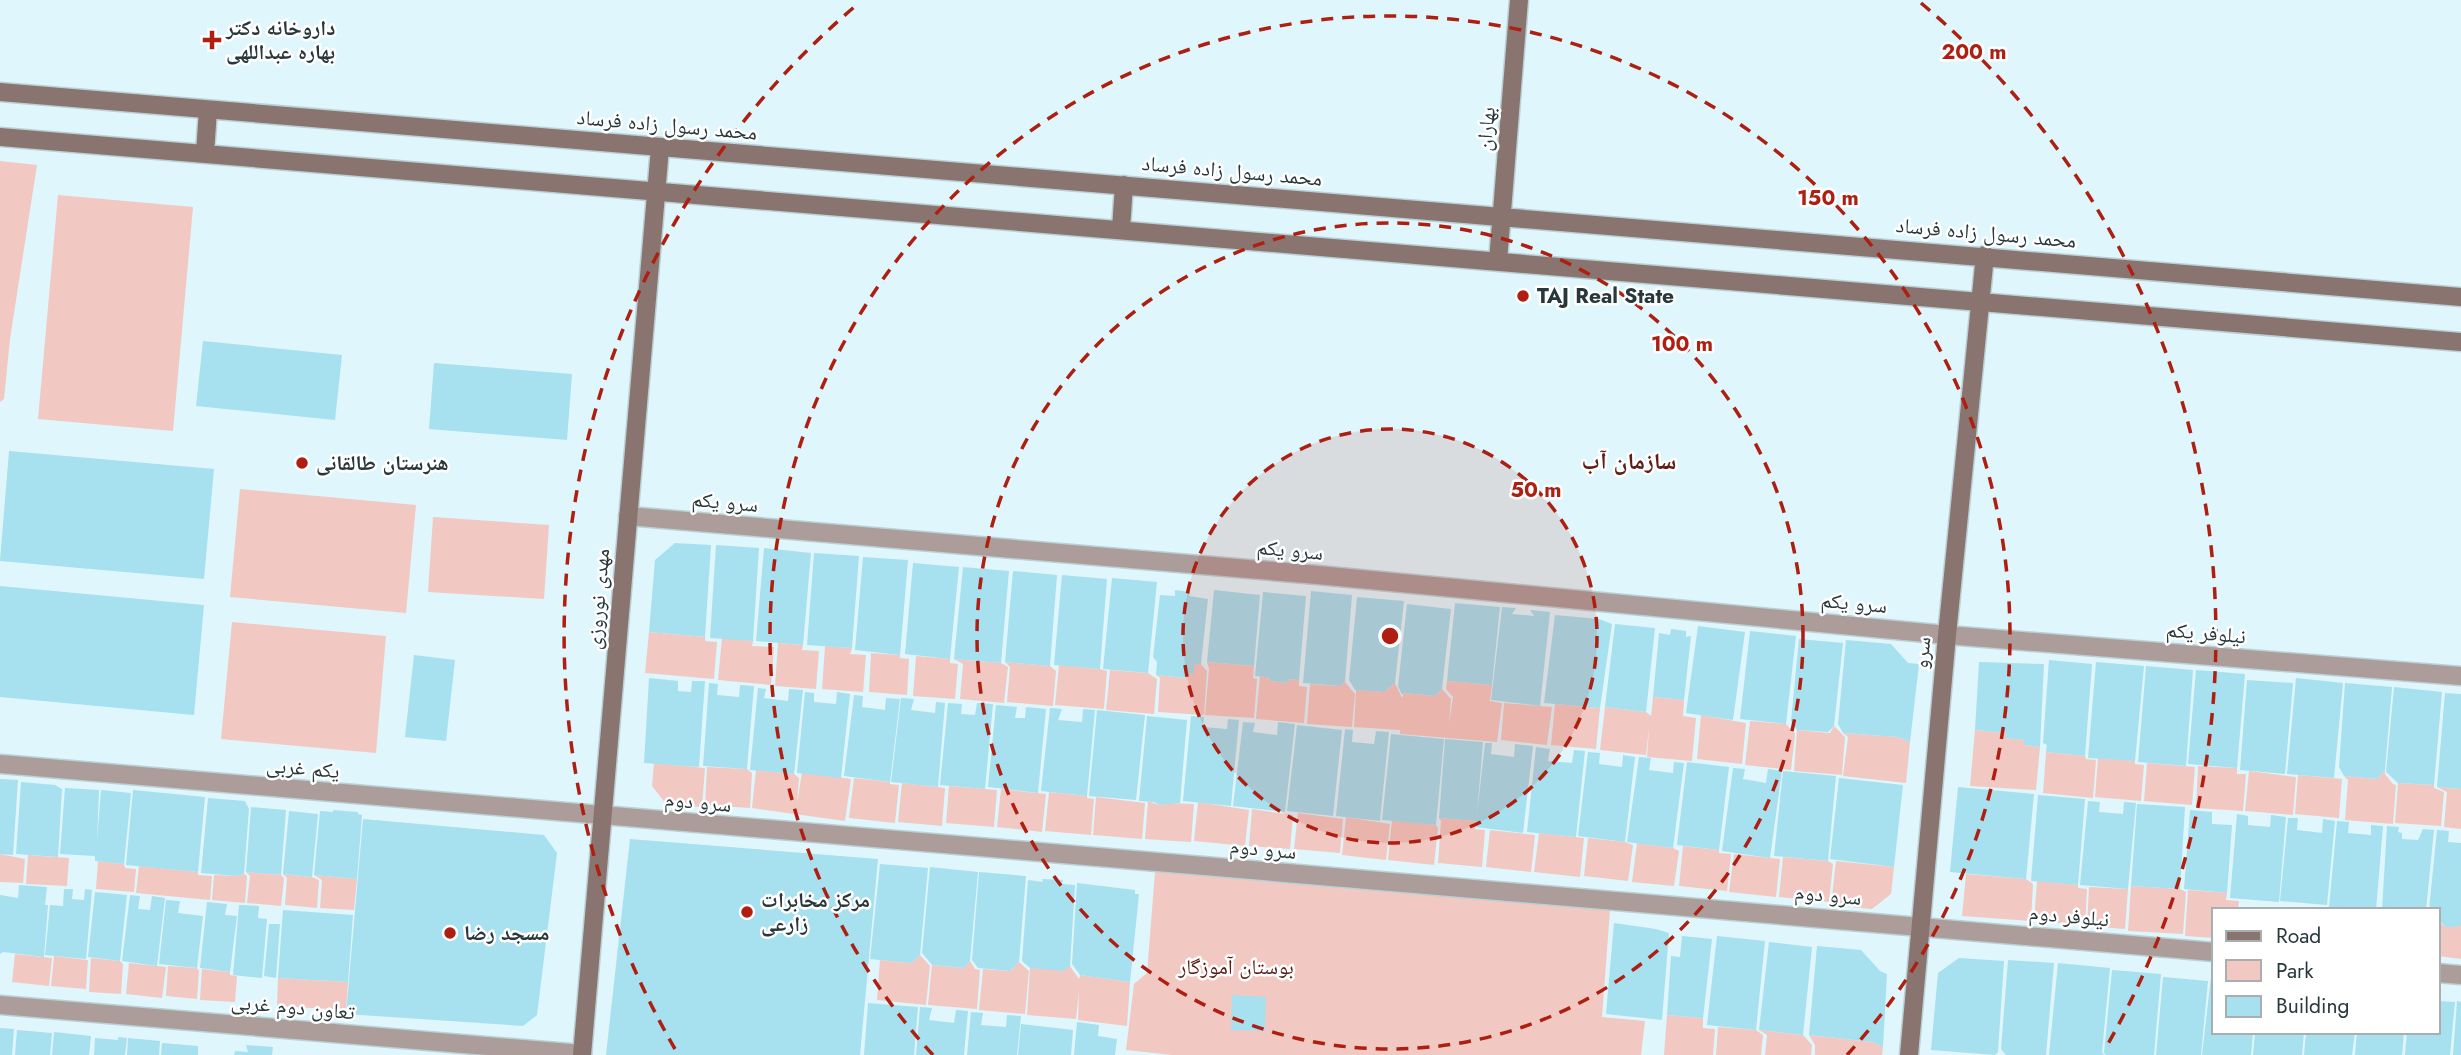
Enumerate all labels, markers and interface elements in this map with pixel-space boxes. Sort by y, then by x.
place label: داروخانه دکتر بهاره عبداللهی [225,13,335,67]
marker: داروخانه دکتر بهاره عبداللهی [204,32,220,48]
text: 200 m [1941,37,2007,67]
street label: محمد رسول زاده فرساد [576,102,758,148]
street label: بهاران [1469,106,1503,152]
street label: محمد رسول زاده فرساد [1141,148,1323,194]
text: 150 m [1797,183,1859,213]
street label: محمد رسول زاده فرساد [1895,210,2077,256]
place label: TAJ Real State [1537,281,1674,311]
marker: TAJ Real State [1515,288,1531,304]
text: 100 m [1651,329,1713,359]
district label: سازمان آب [1582,444,1676,478]
place label: هنرستان طالقانی [316,448,449,478]
marker: هنرستان طالقانی [294,455,310,471]
text: 50 m [1511,475,1561,505]
street label: سرو یکم [691,484,759,520]
street label: سرو یکم [1256,532,1324,568]
street label: مهدی نوروزی [579,547,617,651]
street label: سرو یکم [1820,585,1888,621]
street label: نیلوفر یکم [2165,615,2247,651]
centre of rings [1378,624,1402,648]
street label: سرو [1906,636,1938,670]
street label: یکم غربی [265,750,341,786]
street label: سرو دوم [663,784,733,820]
street label: سرو دوم [1228,831,1298,867]
street label: سرو دوم [1793,877,1863,913]
place label: مرکز مخابرات زارعی [761,885,870,939]
street label: نیلوفر دوم [2027,898,2111,934]
marker: مرکز مخابرات زارعی [739,904,755,920]
legend [2212,908,2440,1034]
place label: مسجد رضا [464,918,550,948]
text: Road [2276,921,2321,951]
marker: مسجد رضا [442,925,458,941]
park label: بوستان آموزگار [1177,952,1294,982]
text: Park [2276,956,2314,986]
street label: تعاون دوم غربی [230,987,356,1027]
text: Building [2276,991,2349,1021]

